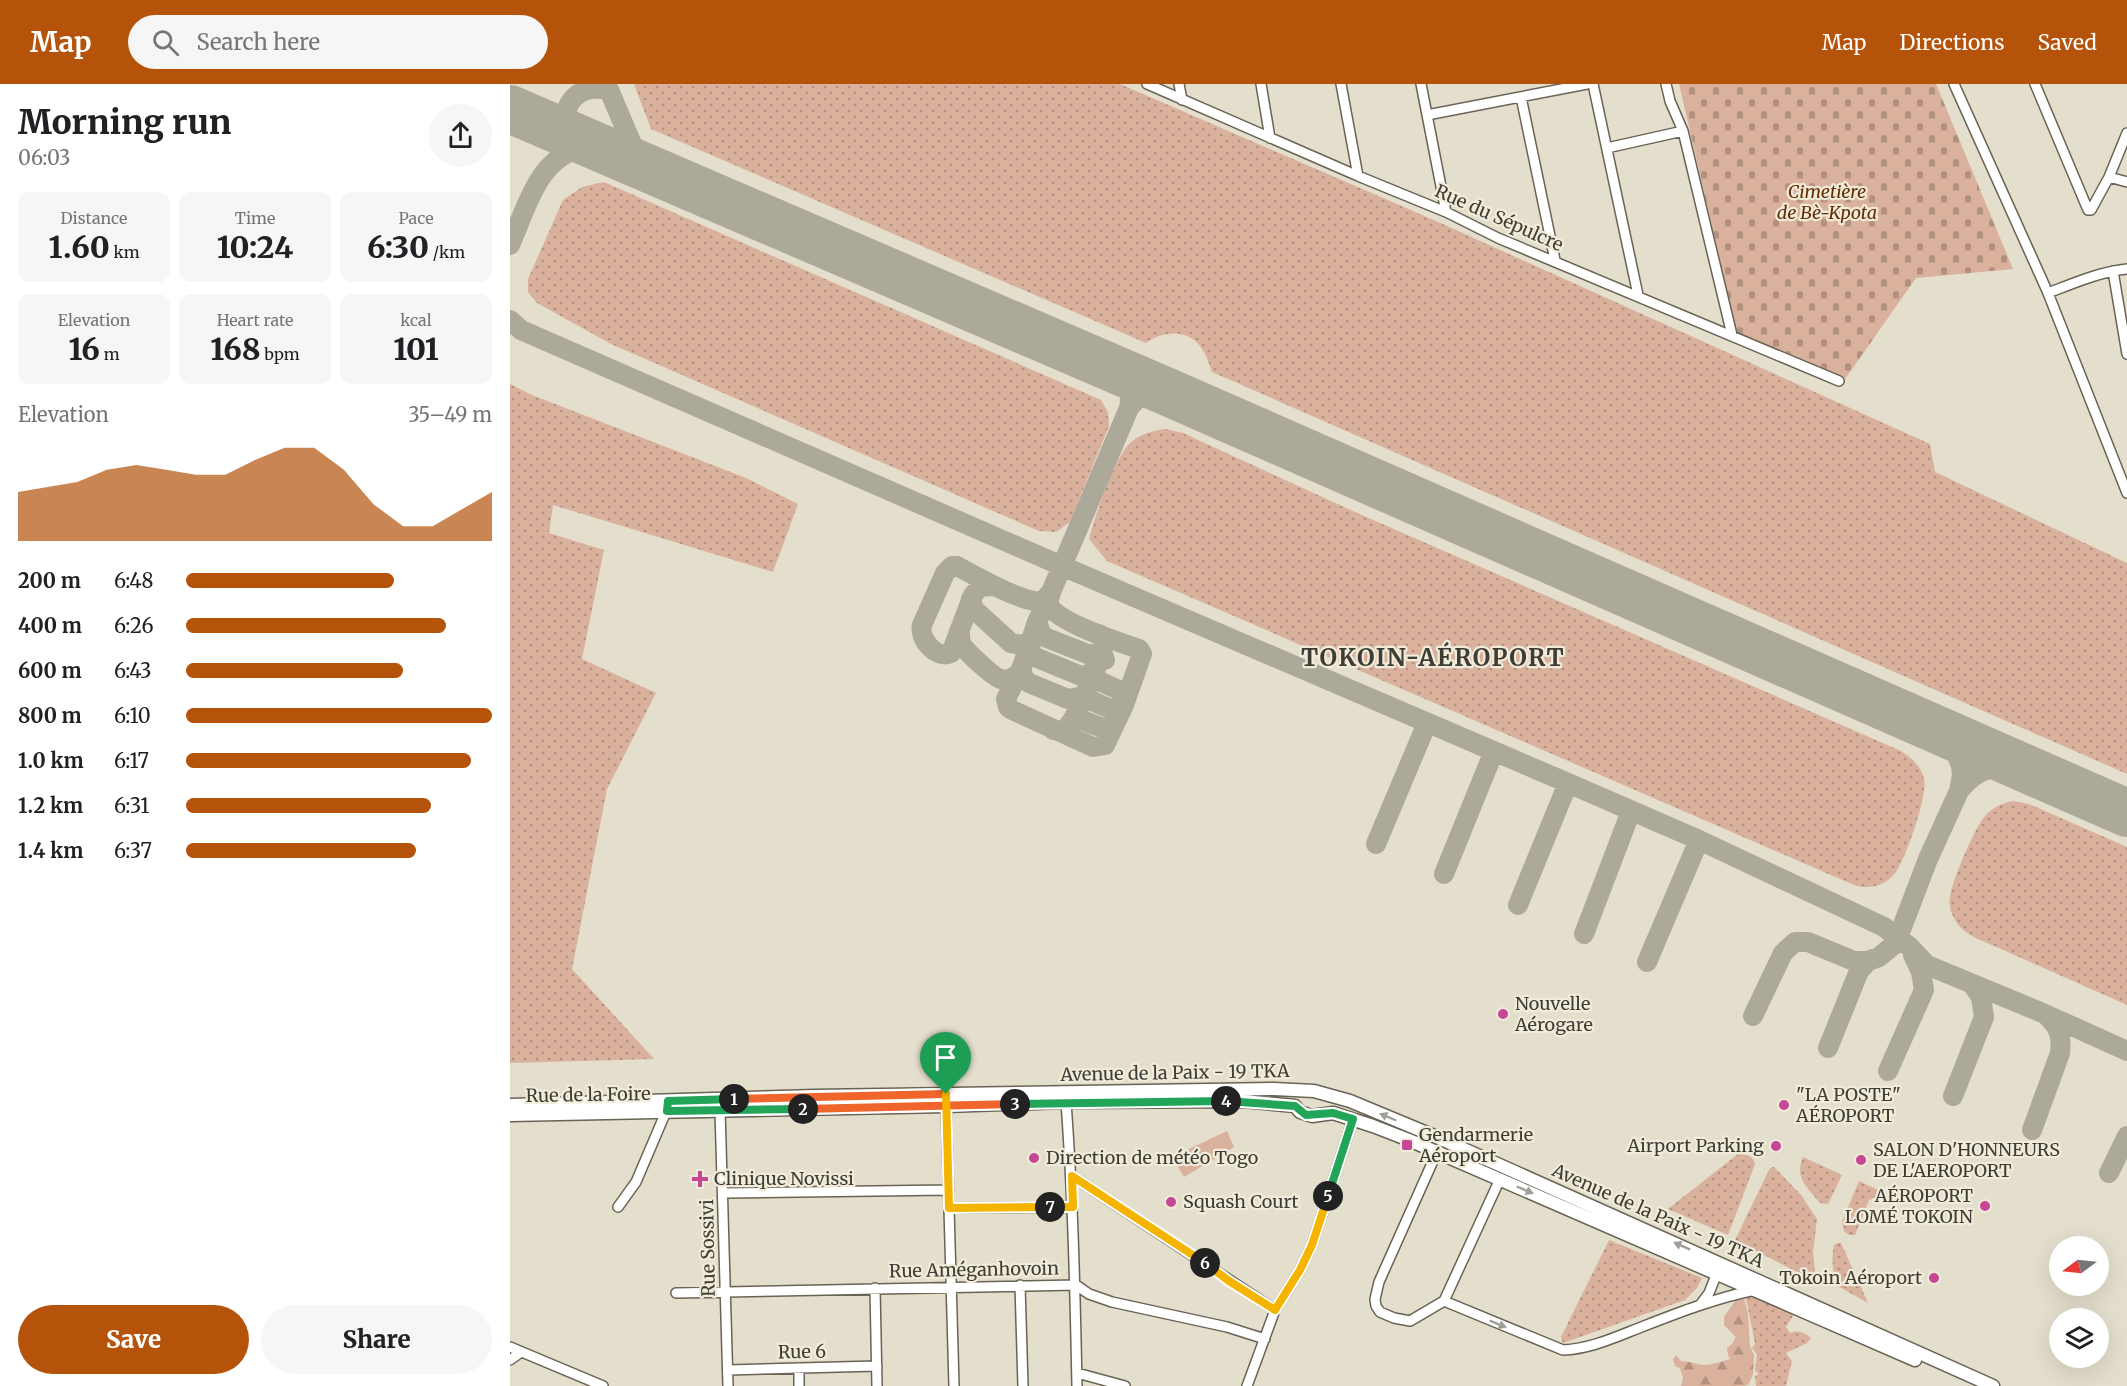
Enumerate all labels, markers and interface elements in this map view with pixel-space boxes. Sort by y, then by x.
search box [128,15,548,69]
text: Map [30,24,92,60]
icon: search [149,26,182,59]
text: Search here [197,28,320,56]
text: Map [1822,29,1866,56]
text: Directions [1899,29,2004,56]
text: Saved [2037,29,2097,56]
text: Morning run [18,102,231,143]
button: share [429,104,492,167]
text: 06:03 [18,145,70,170]
street label: Rue du Sépulcre [1432,179,1567,256]
park label: Cimetière de Bè-Kpota [1777,180,1877,224]
text: Distance [61,208,127,228]
text: Time [235,208,275,228]
text: Pace [399,208,434,228]
text: 1.60 [48,228,110,266]
text: 10:24 [217,228,293,266]
text: 6:30 [367,228,429,266]
text: km [110,242,140,262]
text: /km [429,242,465,262]
text: Elevation [58,310,130,330]
text: Heart rate [217,310,293,330]
text: kcal [400,310,432,330]
text: 16 [68,330,100,368]
text: 168 [210,330,261,368]
text: 101 [393,330,439,368]
text: m [100,344,120,364]
text: bpm [261,344,300,364]
text: Elevation [18,402,109,427]
text: 35–49 m [408,402,492,427]
text: 200 m [18,568,81,593]
text: 6:48 [114,568,154,593]
text: 400 m [18,613,82,638]
text: 6:26 [114,613,154,638]
district label: TOKOIN-AÉROPORT [1301,641,1565,673]
text: 600 m [18,658,82,683]
text: 6:43 [114,658,151,683]
text: 800 m [18,703,82,728]
text: 6:10 [114,703,151,728]
text: 1.0 km [18,748,84,773]
text: 6:17 [114,748,149,773]
text: 1.2 km [18,793,83,818]
text: 6:31 [114,793,149,818]
text: 1.4 km [18,838,83,863]
text: 6:37 [114,838,152,863]
place label: Nouvelle Aérogare [1514,992,1593,1036]
marker: Nouvelle Aérogare [1496,1007,1510,1021]
pin [920,1032,971,1094]
icon: arrive [929,1041,962,1074]
street label: Avenue de la Paix - 19 TKA [1059,1059,1290,1086]
street label: Rue de la Foire [525,1082,651,1107]
place label: "LA POSTE" AÉROPORT [1795,1083,1901,1127]
pin: 1 [719,1084,749,1114]
pin: 4 [1211,1086,1241,1116]
text: 1 [730,1089,738,1109]
pin: 3 [1000,1089,1030,1119]
text: 4 [1221,1091,1231,1111]
pin: 2 [788,1094,818,1124]
text: 3 [1010,1094,1020,1114]
marker: "LA POSTE" AÉROPORT [1777,1098,1791,1112]
text: 2 [798,1099,808,1119]
one-way arrow [1379,1112,1397,1122]
place label: Gendarmerie Aéroport [1418,1123,1533,1167]
place label: Airport Parking [1626,1134,1764,1157]
marker: Gendarmerie Aéroport [1400,1138,1414,1152]
place label: SALON D'HONNEURS DE L'AEROPORT [1873,1138,2060,1182]
marker: Airport Parking [1769,1139,1783,1153]
place label: Direction de météo Togo [1046,1146,1258,1169]
marker: Direction de météo Togo [1027,1151,1041,1165]
marker: SALON D'HONNEURS DE L'AEROPORT [1854,1153,1868,1167]
street label: Avenue de la Paix - 19 TKA [1548,1158,1768,1273]
place label: Clinique Novissi [714,1167,854,1190]
marker: Clinique Novissi [691,1170,709,1188]
pin: 5 [1313,1181,1343,1211]
place label: AÉROPORT LOMÉ TOKOIN [1845,1184,1973,1228]
one-way arrow [1517,1185,1535,1195]
text: 5 [1323,1186,1333,1206]
place label: Squash Court [1183,1190,1299,1213]
pin: 7 [1035,1192,1065,1222]
marker: Squash Court [1164,1195,1178,1209]
text: 7 [1045,1197,1055,1217]
street label: Rue Sossivi [695,1199,720,1297]
marker: AÉROPORT LOMÉ TOKOIN [1978,1199,1992,1213]
north arrow [2049,1236,2109,1296]
map controls [2049,1236,2109,1368]
one-way arrow [1673,1241,1691,1251]
pin: 6 [1190,1248,1220,1278]
text: 6 [1200,1253,1210,1273]
street label: Rue Améganhovoin [889,1257,1059,1282]
place label: Tokoin Aéroport [1779,1266,1922,1289]
marker: Tokoin Aéroport [1927,1271,1941,1285]
button: Save [18,1305,249,1374]
button: Share [261,1305,492,1374]
button: layers [2049,1308,2109,1368]
one-way arrow [1490,1319,1508,1329]
street label: Rue 6 [778,1340,826,1363]

